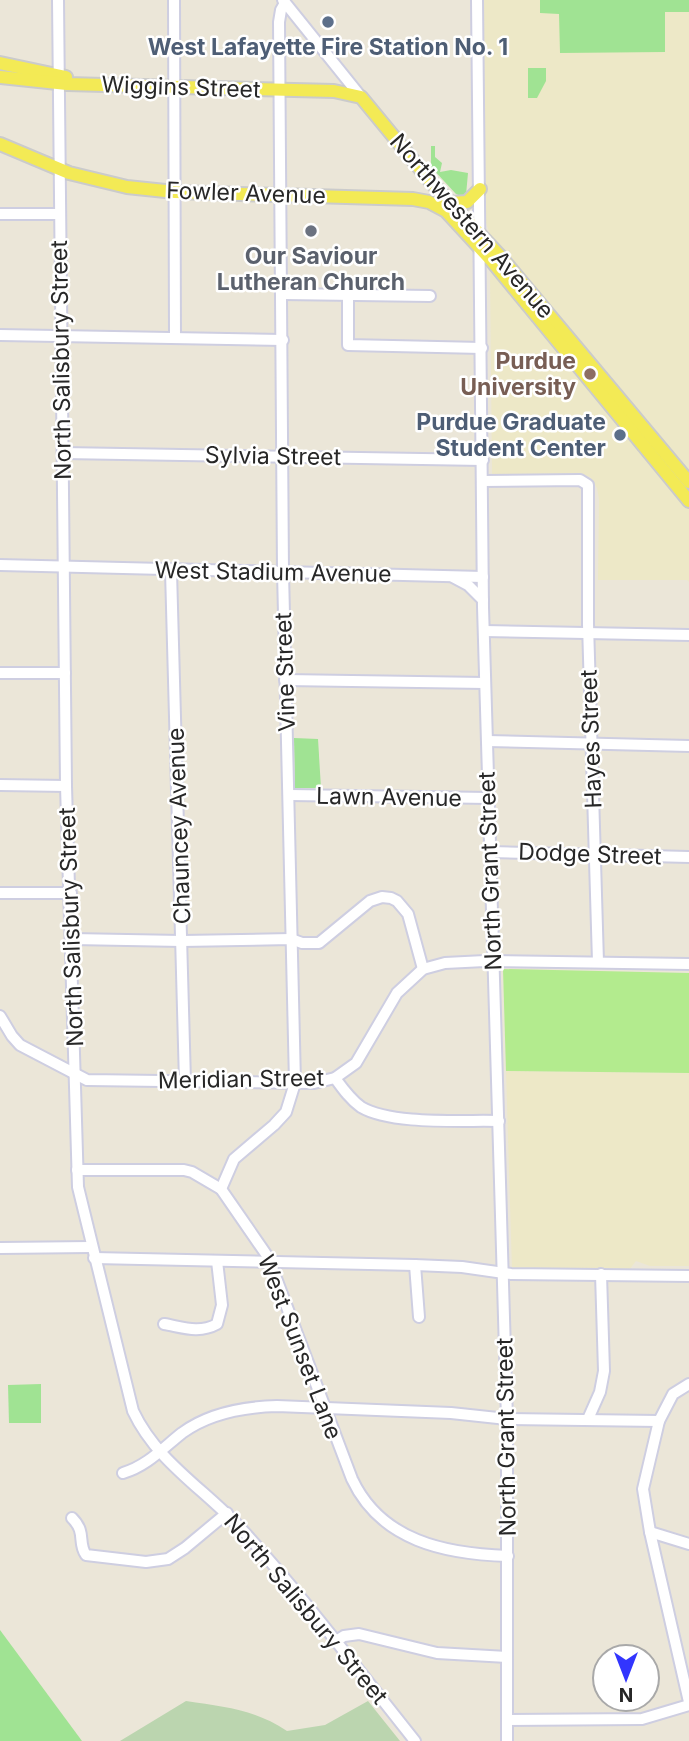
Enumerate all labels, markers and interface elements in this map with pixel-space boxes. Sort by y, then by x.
marker: West Lafayette Fire Station No. 1 [320,14,336,30]
place label: West Lafayette Fire Station No. 1 [148,33,508,61]
street label: Wiggins Street [101,70,261,104]
street label: Northwestern Avenue [384,128,560,324]
street label: Fowler Avenue [166,176,326,210]
marker: Our Saviour Lutheran Church [303,223,319,239]
street label: North Salisbury Street [45,239,77,480]
place label: Our Saviour Lutheran Church [217,242,405,296]
place label: Purdue University [460,347,576,401]
marker: Purdue University [582,366,598,382]
place label: Purdue Graduate Student Center [416,408,606,462]
marker: Purdue Graduate Student Center [612,427,628,443]
street label: Sylvia Street [205,441,342,471]
street label: West Stadium Avenue [154,556,392,588]
street label: Vine Street [269,611,301,732]
street label: Hayes Street [575,669,607,809]
street label: Chauncey Avenue [162,727,196,925]
street label: North Grant Street [473,771,507,971]
street label: Lawn Avenue [316,782,462,812]
street label: North Salisbury Street [53,806,89,1047]
street label: Dodge Street [518,838,663,871]
street label: Meridian Street [158,1064,325,1094]
street label: West Sunset Lane [252,1251,348,1443]
street label: North Grant Street [490,1337,522,1537]
street label: North Salisbury Street [218,1508,394,1710]
north arrow [591,1643,661,1713]
text: N [619,1683,633,1706]

